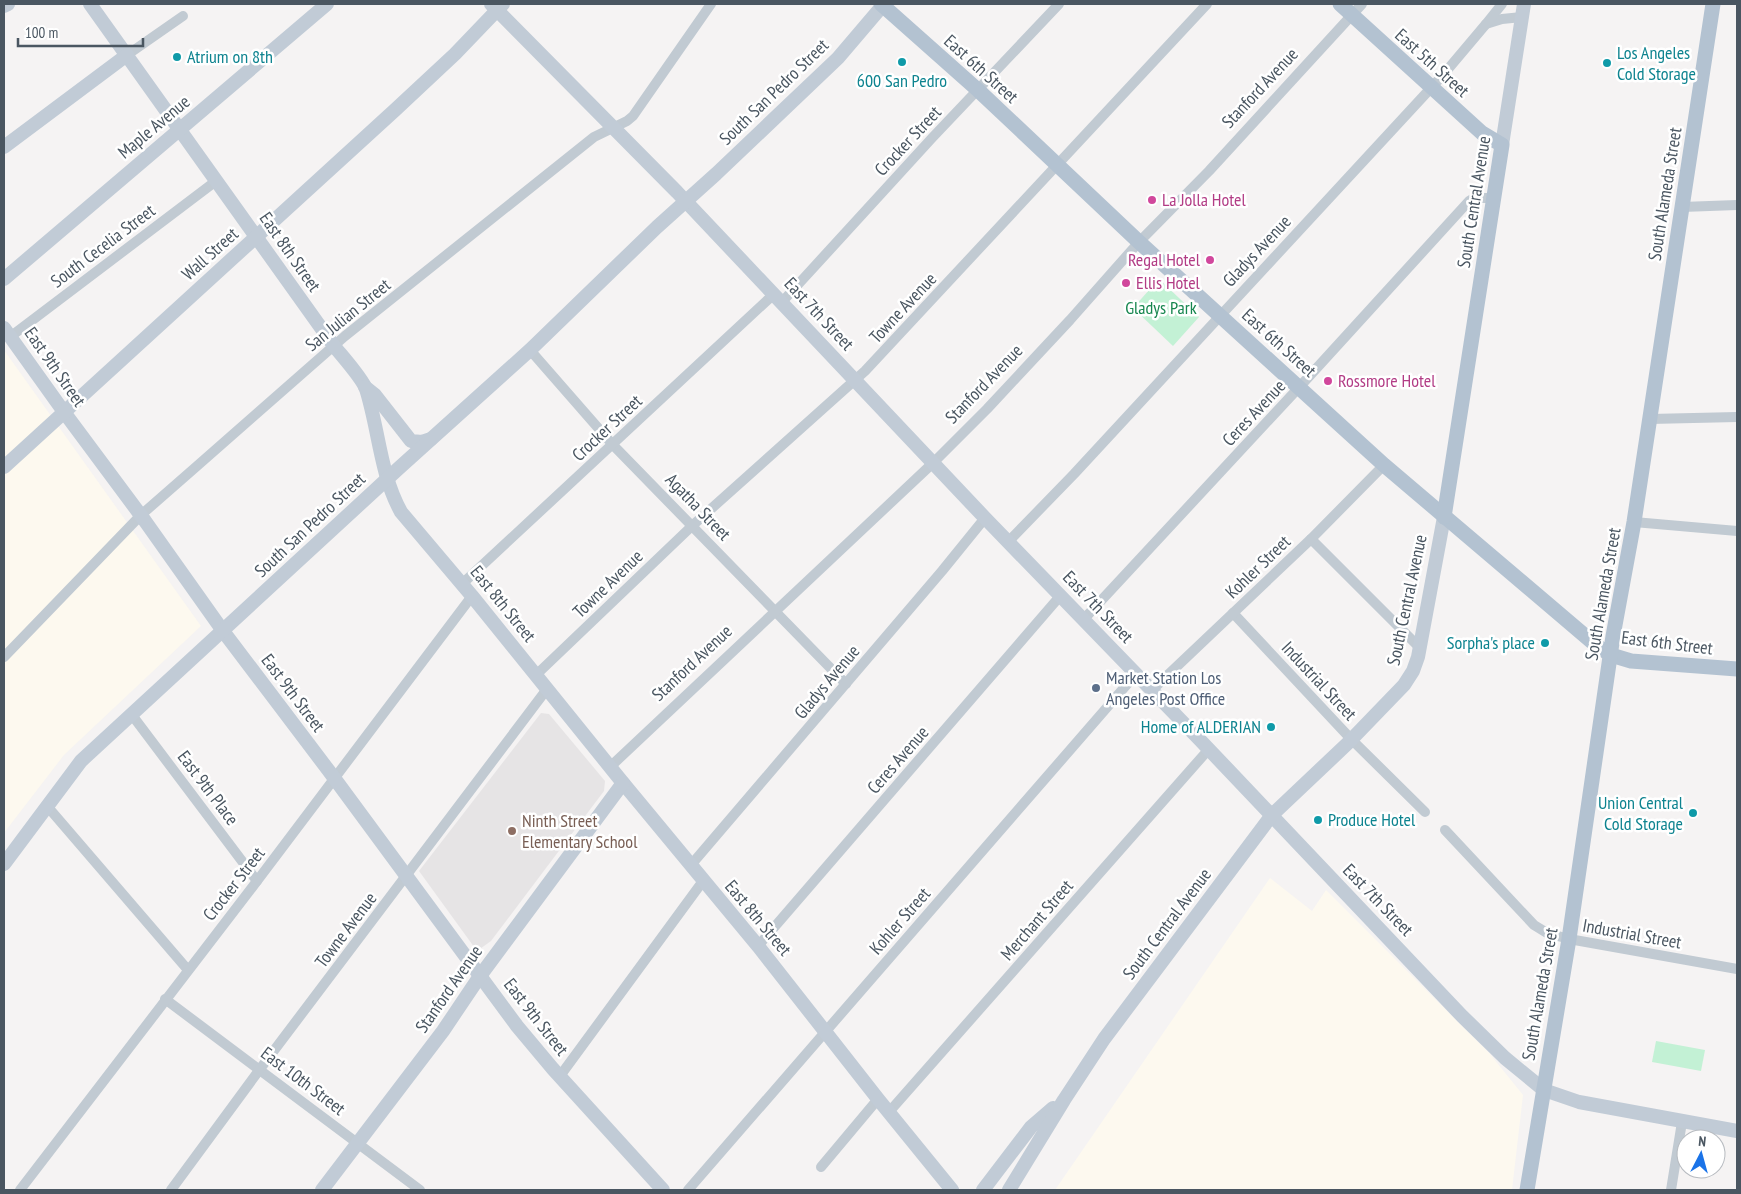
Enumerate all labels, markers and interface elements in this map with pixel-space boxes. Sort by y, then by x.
scale bar [18,15,142,47]
text: 100 m [25,23,58,42]
street label: East 5th Street [1391,23,1474,102]
street label: East 6th Street [940,29,1023,108]
street label: South San Pedro Street [714,34,833,150]
place label: Los Angeles Cold Storage [1617,41,1696,85]
street label: Stanford Avenue [1217,43,1303,133]
place label: Atrium on 8th [187,45,273,68]
marker: Atrium on 8th [171,51,183,63]
marker: 600 San Pedro [896,56,908,68]
marker: Los Angeles Cold Storage [1601,57,1613,69]
place label: 600 San Pedro [857,69,947,92]
street label: Maple Avenue [113,90,194,163]
street label: Crocker Street [869,101,946,180]
street label: South Alameda Street [1643,126,1686,262]
street label: South Central Avenue [1452,134,1495,269]
place label: La Jolla Hotel [1162,188,1246,211]
marker: La Jolla Hotel [1146,194,1158,206]
street label: South Cecelia Street [46,199,160,292]
street label: East 8th Street [255,208,326,296]
street label: Gladys Avenue [1218,210,1296,291]
street label: Wall Street [177,222,243,285]
place label: Regal Hotel [1128,248,1201,271]
marker: Regal Hotel [1204,254,1216,266]
street label: Towne Avenue [864,267,941,348]
place label: Ellis Hotel [1136,271,1201,294]
street label: East 7th Street [780,272,859,355]
street label: San Julian Street [300,273,395,356]
marker: Ellis Hotel [1120,277,1132,289]
park label: Gladys Park [1125,296,1197,319]
street label: East 6th Street [1238,303,1321,382]
street label: East 9th Street [20,323,91,411]
street label: Stanford Avenue [940,339,1027,428]
place label: Rossmore Hotel [1338,369,1436,392]
street label: Ceres Avenue [1217,375,1290,451]
marker: Rossmore Hotel [1322,375,1334,387]
street label: Crocker Street [567,389,646,466]
street label: South San Pedro Street [249,467,370,582]
street label: Agatha Street [661,468,736,545]
street label: South Alameda Street [1579,526,1626,662]
street label: Kohler Street [1220,530,1295,603]
street label: South Central Avenue [1381,532,1432,667]
street label: Towne Avenue [568,545,648,623]
street label: East 8th Street [466,561,541,647]
street label: East 7th Street [1058,566,1139,648]
street label: Stanford Avenue [647,620,737,706]
street label: East 6th Street [1620,625,1714,660]
place label: Sorpha's place [1447,631,1535,654]
street label: Industrial Street [1277,636,1362,725]
marker: Sorpha's place [1539,637,1551,649]
street label: Gladys Avenue [789,640,864,723]
street label: East 9th Street [257,649,330,736]
place label: Market Station Los Angeles Post Office [1106,666,1225,710]
marker: Market Station Los Angeles Post Office [1090,682,1102,694]
place label: Home of ALDERIAN [1141,715,1261,738]
street label: Ceres Avenue [862,721,933,798]
marker: Home of ALDERIAN [1265,721,1277,733]
street label: East 9th Place [173,746,244,830]
place label: Union Central Cold Storage [1598,791,1684,835]
marker: Union Central Cold Storage [1687,807,1699,819]
place label: Produce Hotel [1328,808,1416,831]
place label: Ninth Street Elementary School [522,809,638,853]
marker: Produce Hotel [1312,814,1324,826]
marker: Ninth Street Elementary School [506,825,518,837]
street label: Crocker Street [198,842,270,925]
street label: East 7th Street [1338,859,1419,941]
street label: South Central Avenue [1117,864,1216,984]
street label: East 8th Street [720,875,797,960]
street label: Merchant Street [995,875,1078,965]
street label: Kohler Street [864,882,935,959]
street label: Towne Avenue [310,887,381,972]
street label: Industrial Street [1581,913,1683,954]
street label: South Alameda Street [1516,926,1563,1062]
street label: Stanford Avenue [410,941,487,1037]
street label: East 9th Street [499,973,574,1060]
street label: East 10th Street [256,1041,350,1120]
north arrow [1676,1129,1726,1179]
text: N [1698,1132,1707,1150]

